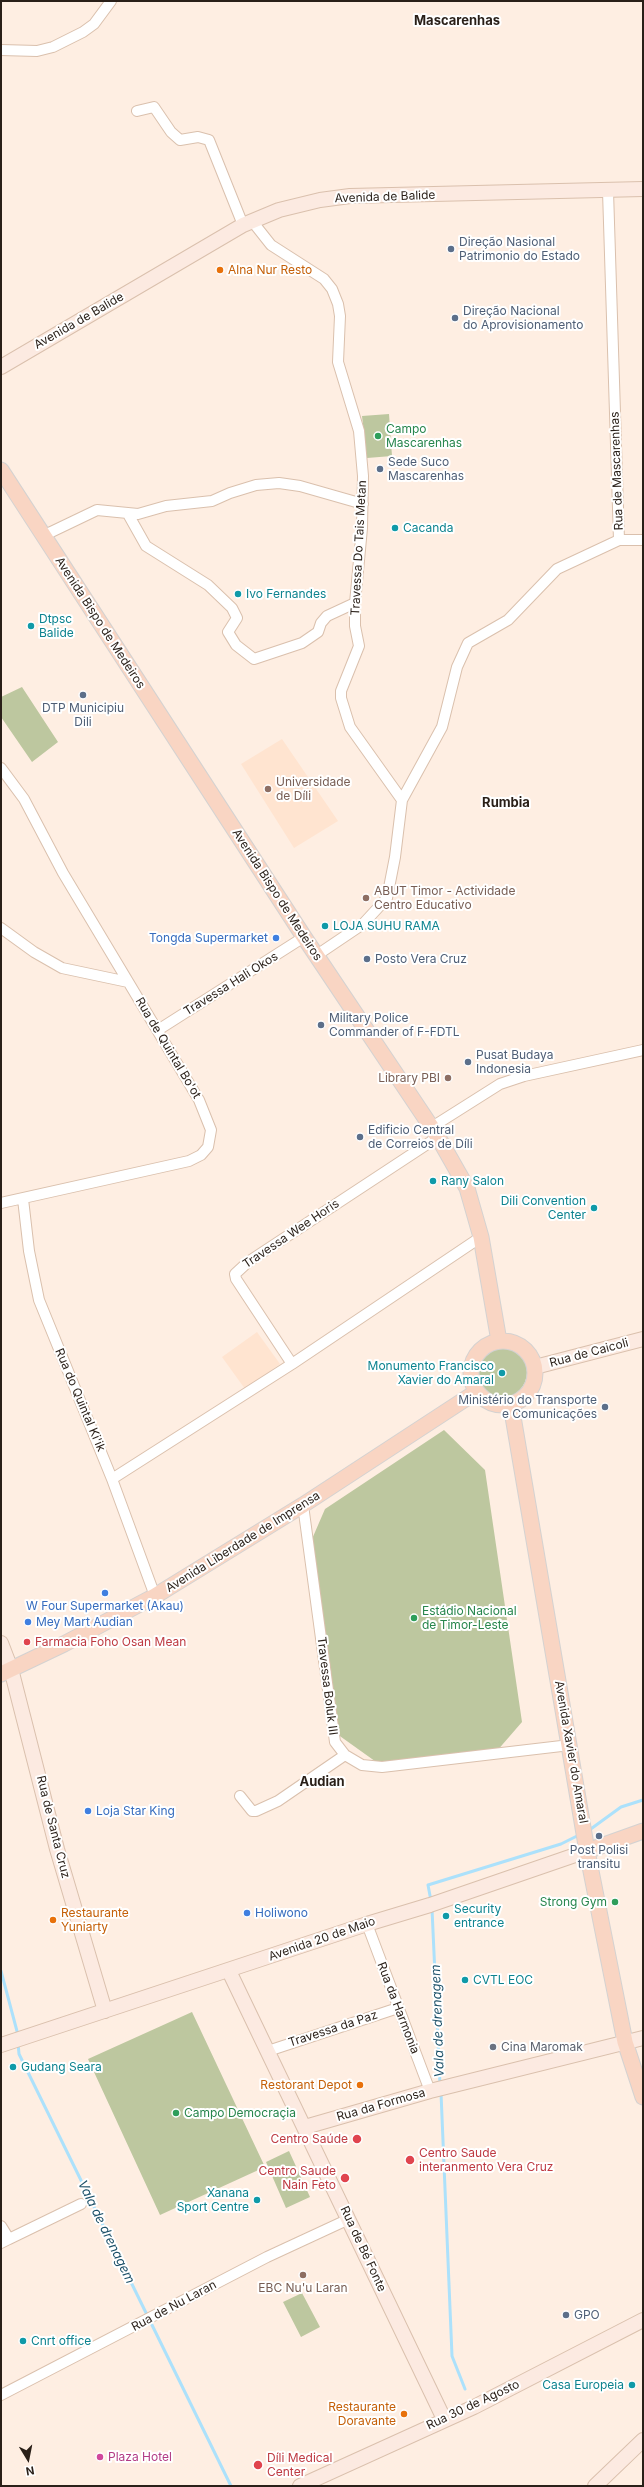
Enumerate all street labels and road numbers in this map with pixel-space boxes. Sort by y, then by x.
street label: Avenida de Balide [334,188,436,206]
street label: Avenida de Balide [32,290,126,352]
street label: Rua de Mascarenhas [608,411,626,531]
street label: Travessa Do Tais Metan [348,480,370,616]
street label: Avenida Bispo de Medeiros [52,554,148,692]
street label: Avenida Bispo de Medeiros [229,826,325,964]
street label: Travessa Hali Okos [181,949,281,1019]
street label: Rua de Quintal Bo'ot [132,995,204,1101]
street label: Travessa Wee Horis [240,1196,342,1272]
street label: Rua de Caicoli [548,1336,630,1370]
street label: Rua do Quintal Ki'ik [52,1346,108,1454]
street label: Avenida Liberdade de Imprensa [163,1489,323,1595]
street label: Travessa Boluk III [314,1636,340,1736]
street label: Avenida Xavier do Amaral [551,1680,591,1824]
street label: Rua de Santa Cruz [33,1774,73,1880]
street label: Avenida 20 de Maio [267,1914,377,1964]
street label: Rua da Harmonia [374,1960,422,2056]
street label: Travessa da Paz [287,2008,379,2050]
street label: Rua da Formosa [335,2085,427,2125]
street label: Rua de Bé Fonte [337,2204,389,2294]
street label: Rua de Nu Laran [129,2278,219,2334]
street label: Rua 30 de Agosto [424,2377,522,2433]

